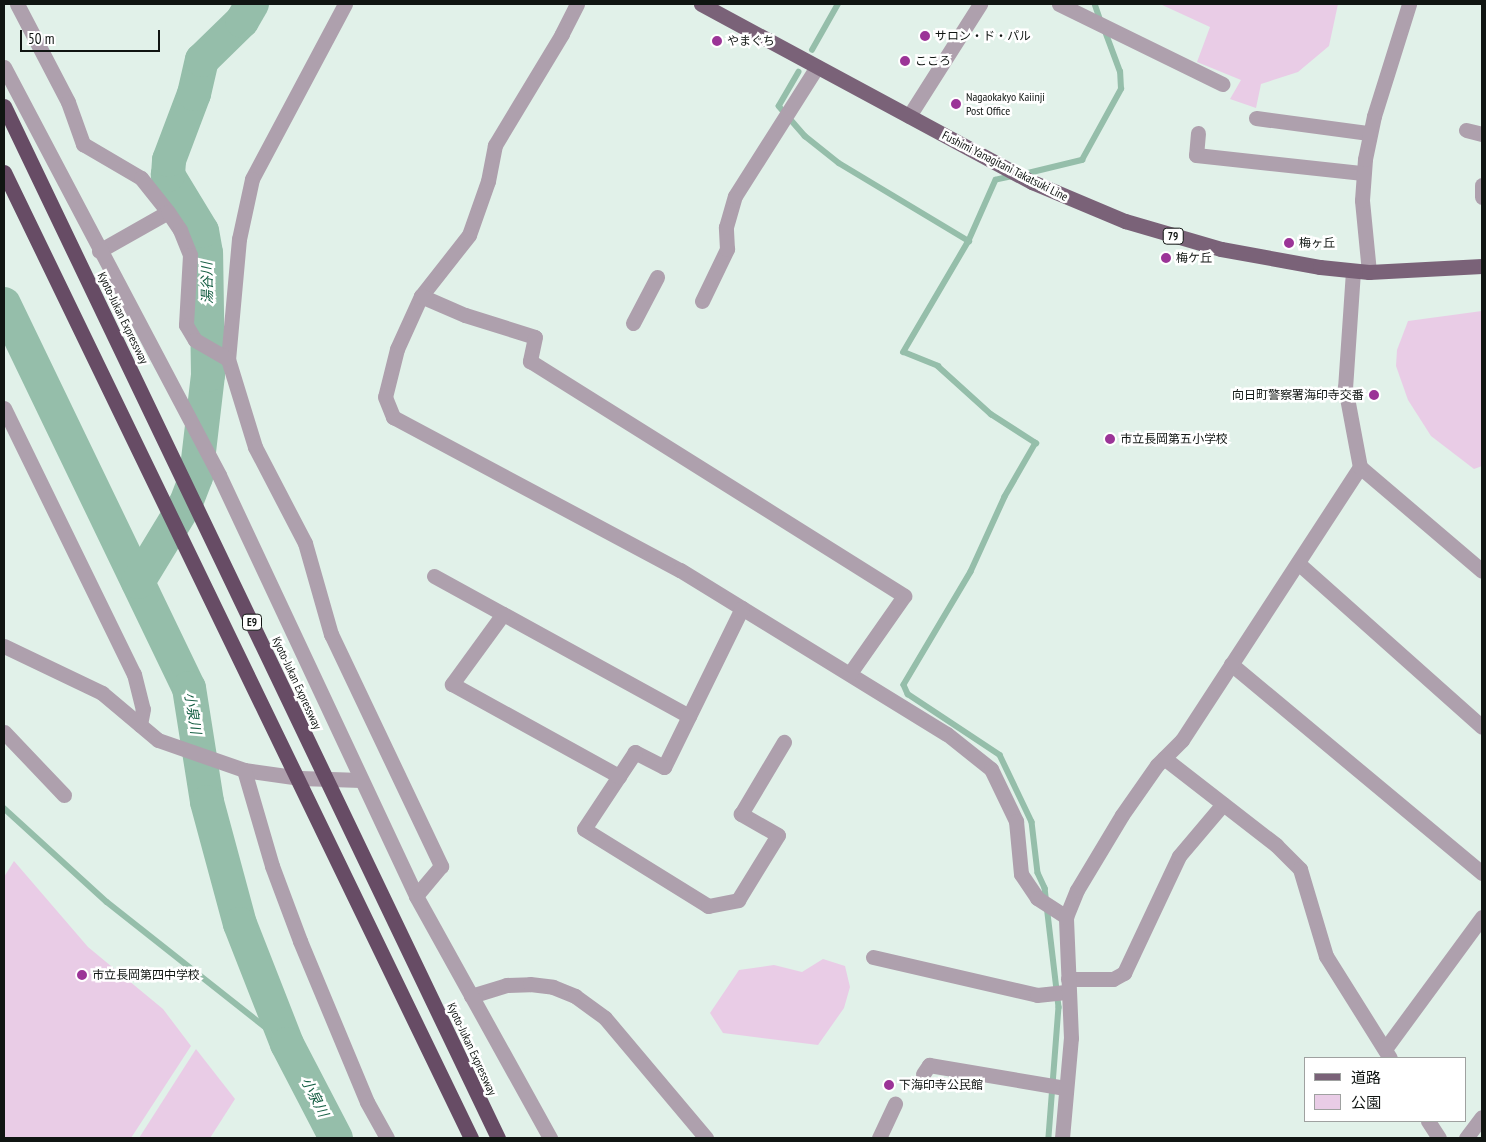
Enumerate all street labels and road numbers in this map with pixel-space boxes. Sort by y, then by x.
street label: Fushimi Yanagitani Takatsuki Line [939,128,1071,204]
road number: 79 [1162,228,1184,245]
street label: Kyoto-Jukan Expressway [95,270,151,366]
road number: E9 [242,614,262,630]
street label: Kyoto-Jukan Expressway [269,634,325,732]
street label: Kyoto-Jukan Expressway [444,1000,500,1098]

